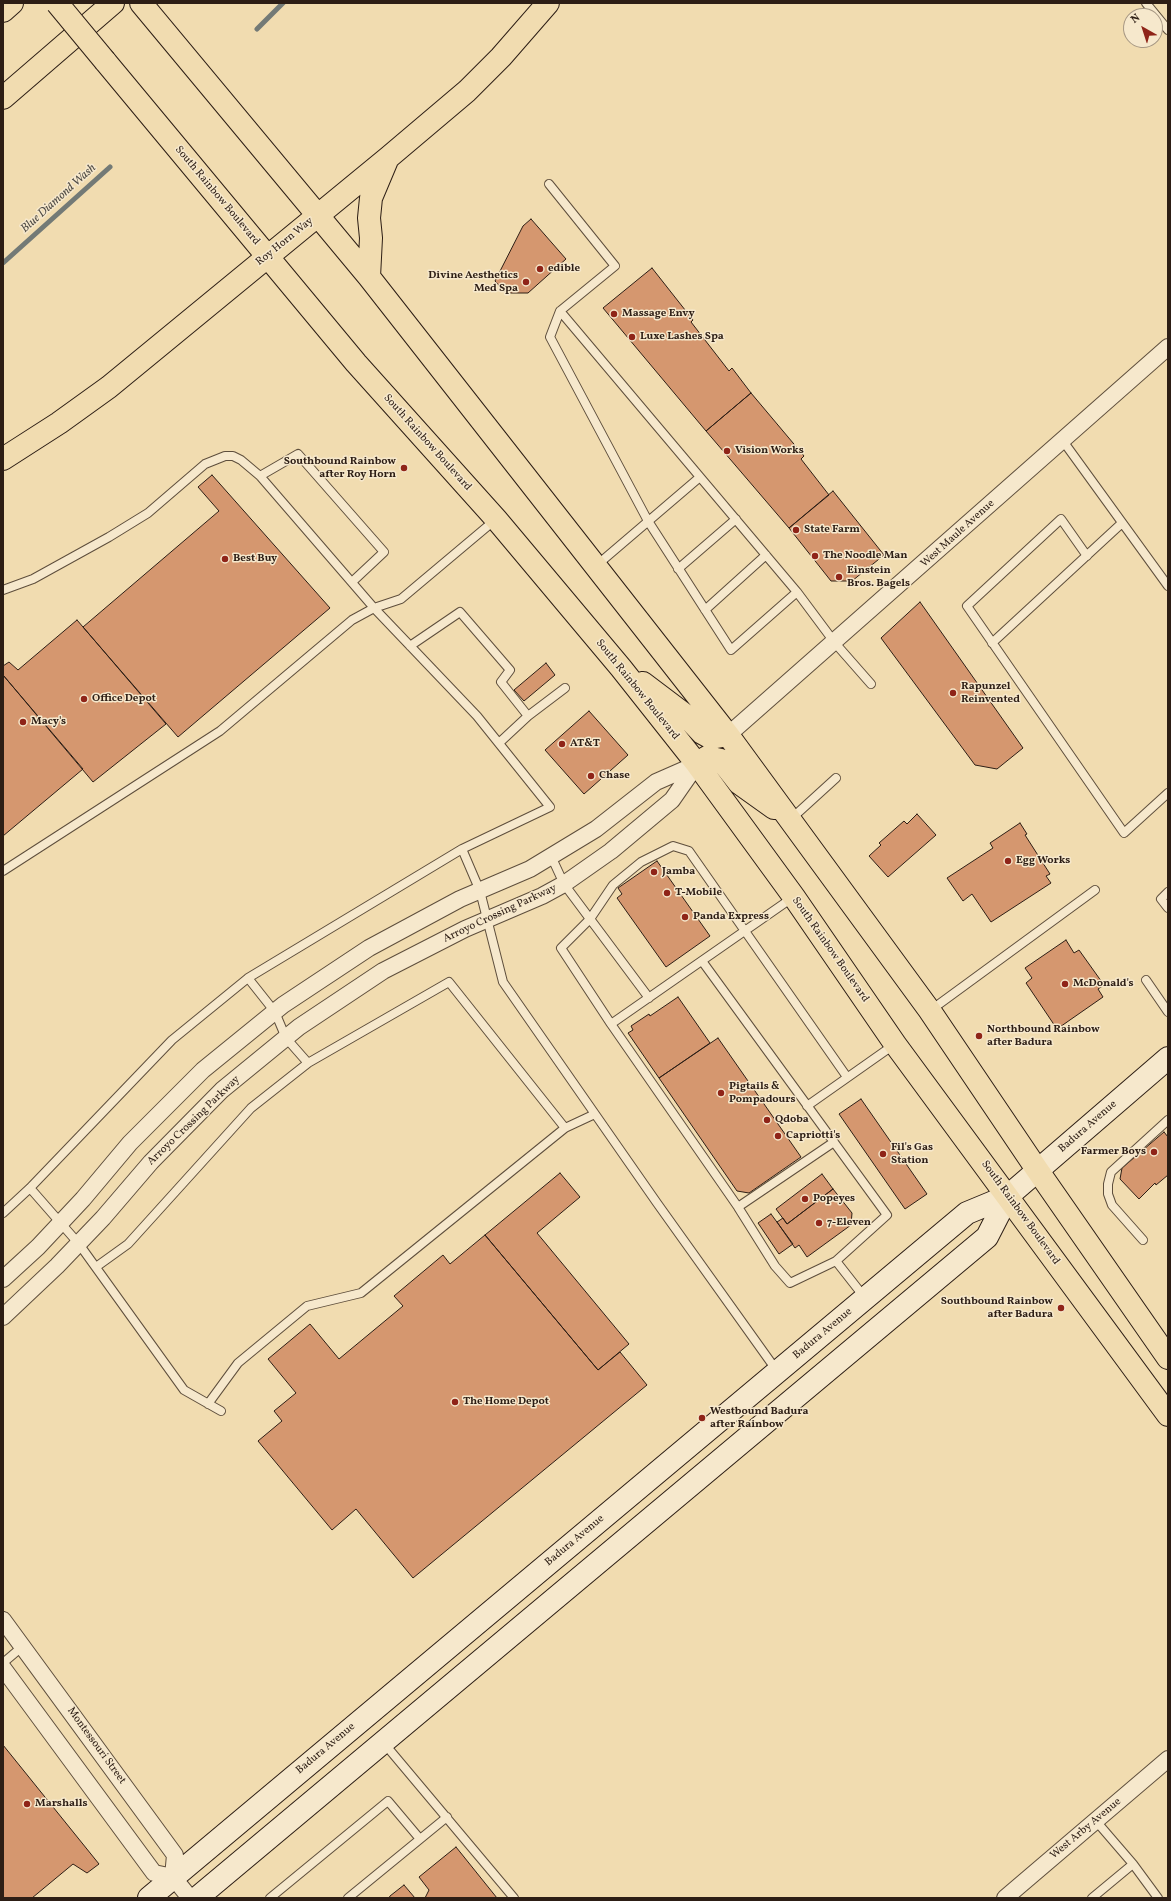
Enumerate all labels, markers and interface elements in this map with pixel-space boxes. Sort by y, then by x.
north arrow [1123,8,1163,48]
text: N [1128,11,1144,27]
street label: South Rainbow Boulevard [172,144,262,248]
water label: Blue Diamond Wash [19,162,99,236]
street label: Roy Horn Way [254,215,316,269]
place label: edible [548,262,580,276]
marker: edible [535,264,545,274]
place label: Divine Aesthetics Med Spa [428,269,518,295]
marker: Divine Aesthetics Med Spa [521,277,531,287]
place label: Massage Envy [622,307,695,321]
marker: Massage Envy [609,309,619,319]
place label: Luxe Lashes Spa [640,330,724,344]
marker: Luxe Lashes Spa [627,332,637,342]
street label: South Rainbow Boulevard [380,392,474,494]
place label: Vision Works [735,444,804,458]
marker: Vision Works [722,446,732,456]
place label: Southbound Rainbow after Roy Horn [284,455,396,481]
marker: Southbound Rainbow after Roy Horn [399,463,409,473]
street label: West Maule Avenue [918,497,998,571]
place label: State Farm [804,523,860,537]
marker: State Farm [791,525,801,535]
place label: The Noodle Man [823,549,908,563]
marker: The Noodle Man [810,551,820,561]
place label: Best Buy [233,552,277,566]
marker: Best Buy [220,554,230,564]
place label: Einstein Bros. Bagels [847,564,910,590]
marker: Einstein Bros. Bagels [834,572,844,582]
street label: South Rainbow Boulevard [592,637,682,743]
place label: Rapunzel Reinvented [961,680,1020,706]
marker: Rapunzel Reinvented [948,688,958,698]
place label: Office Depot [92,692,156,706]
marker: Office Depot [79,694,89,704]
place label: Macy's [31,715,66,729]
marker: Macy's [18,717,28,727]
place label: AT&T [570,737,600,751]
marker: AT&T [557,739,567,749]
place label: Chase [599,769,630,783]
marker: Chase [586,771,596,781]
place label: Egg Works [1016,854,1070,868]
marker: Egg Works [1003,856,1013,866]
place label: Jamba [662,865,695,879]
marker: Jamba [649,867,659,877]
street label: Arroyo Crossing Parkway [441,882,559,946]
place label: T-Mobile [675,886,722,900]
marker: T-Mobile [662,888,672,898]
street label: South Rainbow Boulevard [789,895,871,1005]
place label: Panda Express [693,910,769,924]
marker: Panda Express [680,912,690,922]
place label: McDonald's [1073,977,1134,991]
marker: McDonald's [1060,979,1070,989]
place label: Northbound Rainbow after Badura [987,1023,1100,1049]
marker: Northbound Rainbow after Badura [974,1031,984,1041]
street label: Arroyo Crossing Parkway [145,1073,243,1169]
place label: Pigtails & Pompadours [729,1080,796,1106]
marker: Pigtails & Pompadours [716,1088,726,1098]
street label: Badura Avenue [1056,1098,1120,1156]
place label: Qdoba [775,1113,809,1127]
marker: Qdoba [762,1115,772,1125]
place label: Capriotti's [786,1129,840,1143]
marker: Capriotti's [773,1131,783,1141]
place label: Fil's Gas Station [891,1141,933,1167]
place label: Farmer Boys [1081,1145,1146,1159]
marker: Farmer Boys [1149,1147,1159,1157]
marker: Fil's Gas Station [878,1149,888,1159]
street label: South Rainbow Boulevard [978,1158,1062,1268]
place label: Popeyes [813,1192,855,1206]
marker: Popeyes [800,1194,810,1204]
place label: 7-Eleven [827,1216,871,1230]
marker: 7-Eleven [814,1218,824,1228]
place label: Southbound Rainbow after Badura [941,1295,1053,1321]
marker: Southbound Rainbow after Badura [1056,1303,1066,1313]
street label: Badura Avenue [791,1305,855,1363]
place label: The Home Depot [463,1395,549,1409]
marker: The Home Depot [450,1397,460,1407]
place label: Westbound Badura after Rainbow [710,1405,808,1431]
marker: Westbound Badura after Rainbow [697,1413,707,1423]
street label: Badura Avenue [543,1512,607,1570]
street label: Montessouri Street [64,1705,128,1787]
street label: Badura Avenue [294,1720,358,1778]
street label: West Arby Avenue [1048,1795,1124,1863]
place label: Marshalls [35,1797,88,1811]
marker: Marshalls [22,1799,32,1809]

